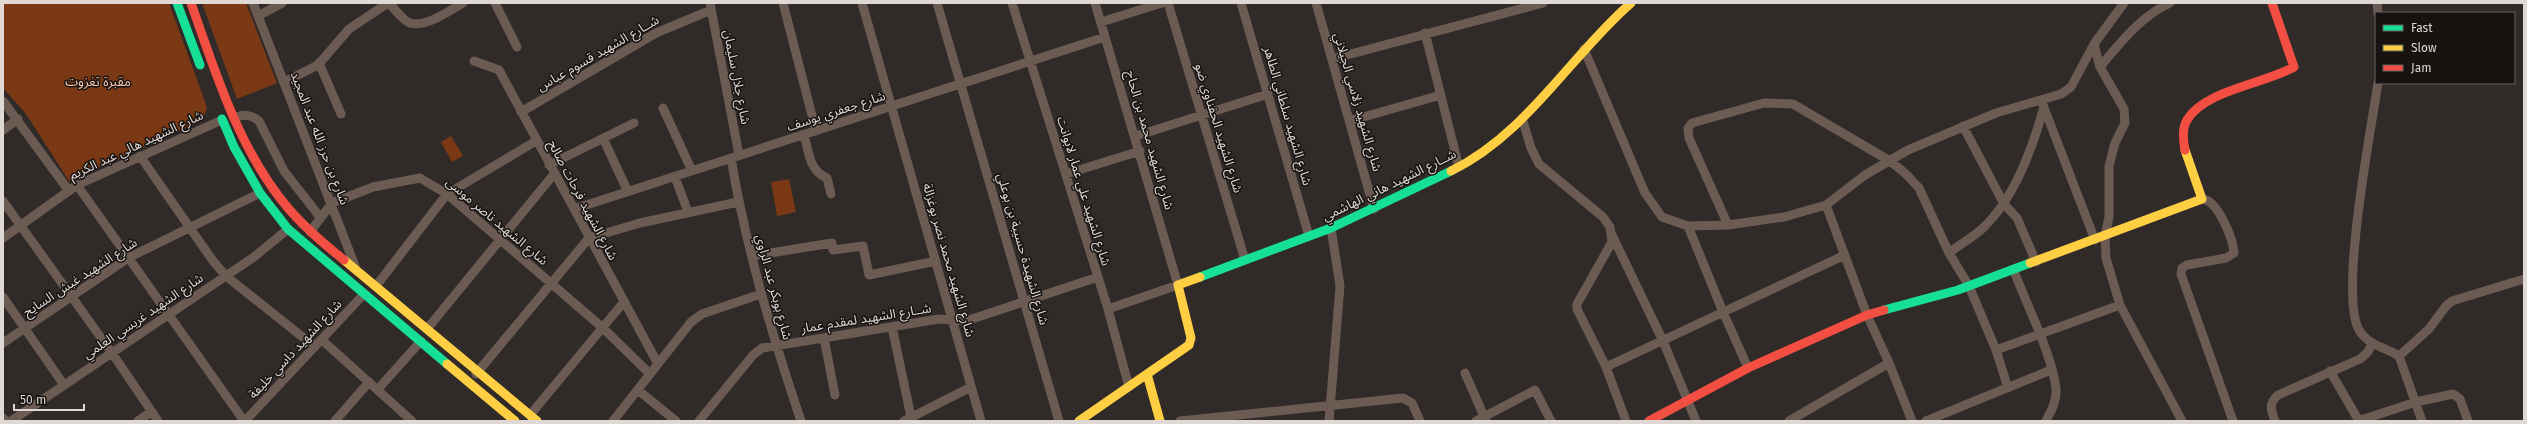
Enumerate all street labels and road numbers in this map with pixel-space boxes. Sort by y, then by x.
street label: شــارع الشهيد قسوم عباس [534,12,663,97]
street label: شارع جلال سليمان [718,29,754,126]
street label: شارع الشهيد زلاسي الجيلاني [1328,31,1385,174]
street label: شارع الشهيد سلطاني الطاهر [1258,44,1315,188]
street label: شارع الشهيد الحفناوي ضو [1189,61,1246,195]
street label: شارع بن حرز الله عبد المجيد [285,69,352,208]
street label: شارع الشهيد محمد بن الحاج [1120,69,1177,212]
street label: شارع جعفري يوسف [785,88,888,137]
street label: شارع الشهيد هالي عبد الكريم [67,107,207,185]
street label: شارع الشهيد علي عمار لابوانت [1051,114,1114,268]
street label: شارع الشهيد فرحات صالح [542,137,621,264]
street label: شــارع الشهيد هاني الهاشمي [1320,146,1460,227]
street label: شارع الشهيدة حسيبة بن بوعلي [991,171,1052,327]
street label: شارع الشهيد ناصر موسى [441,174,551,270]
street label: شارع الشهيد محمد نصر بوغزالة [917,181,978,339]
street label: شارع بوبكر عبد الراوي [750,233,795,342]
street label: شارع الشهيد غبش السايح [20,235,141,322]
street label: شارع الشهيد غريسي العلمي [80,270,208,364]
street label: شارع الشهيد داسي خليفة [245,296,347,404]
street label: شــارع الشهيد لمقدم عمار [799,300,933,339]

